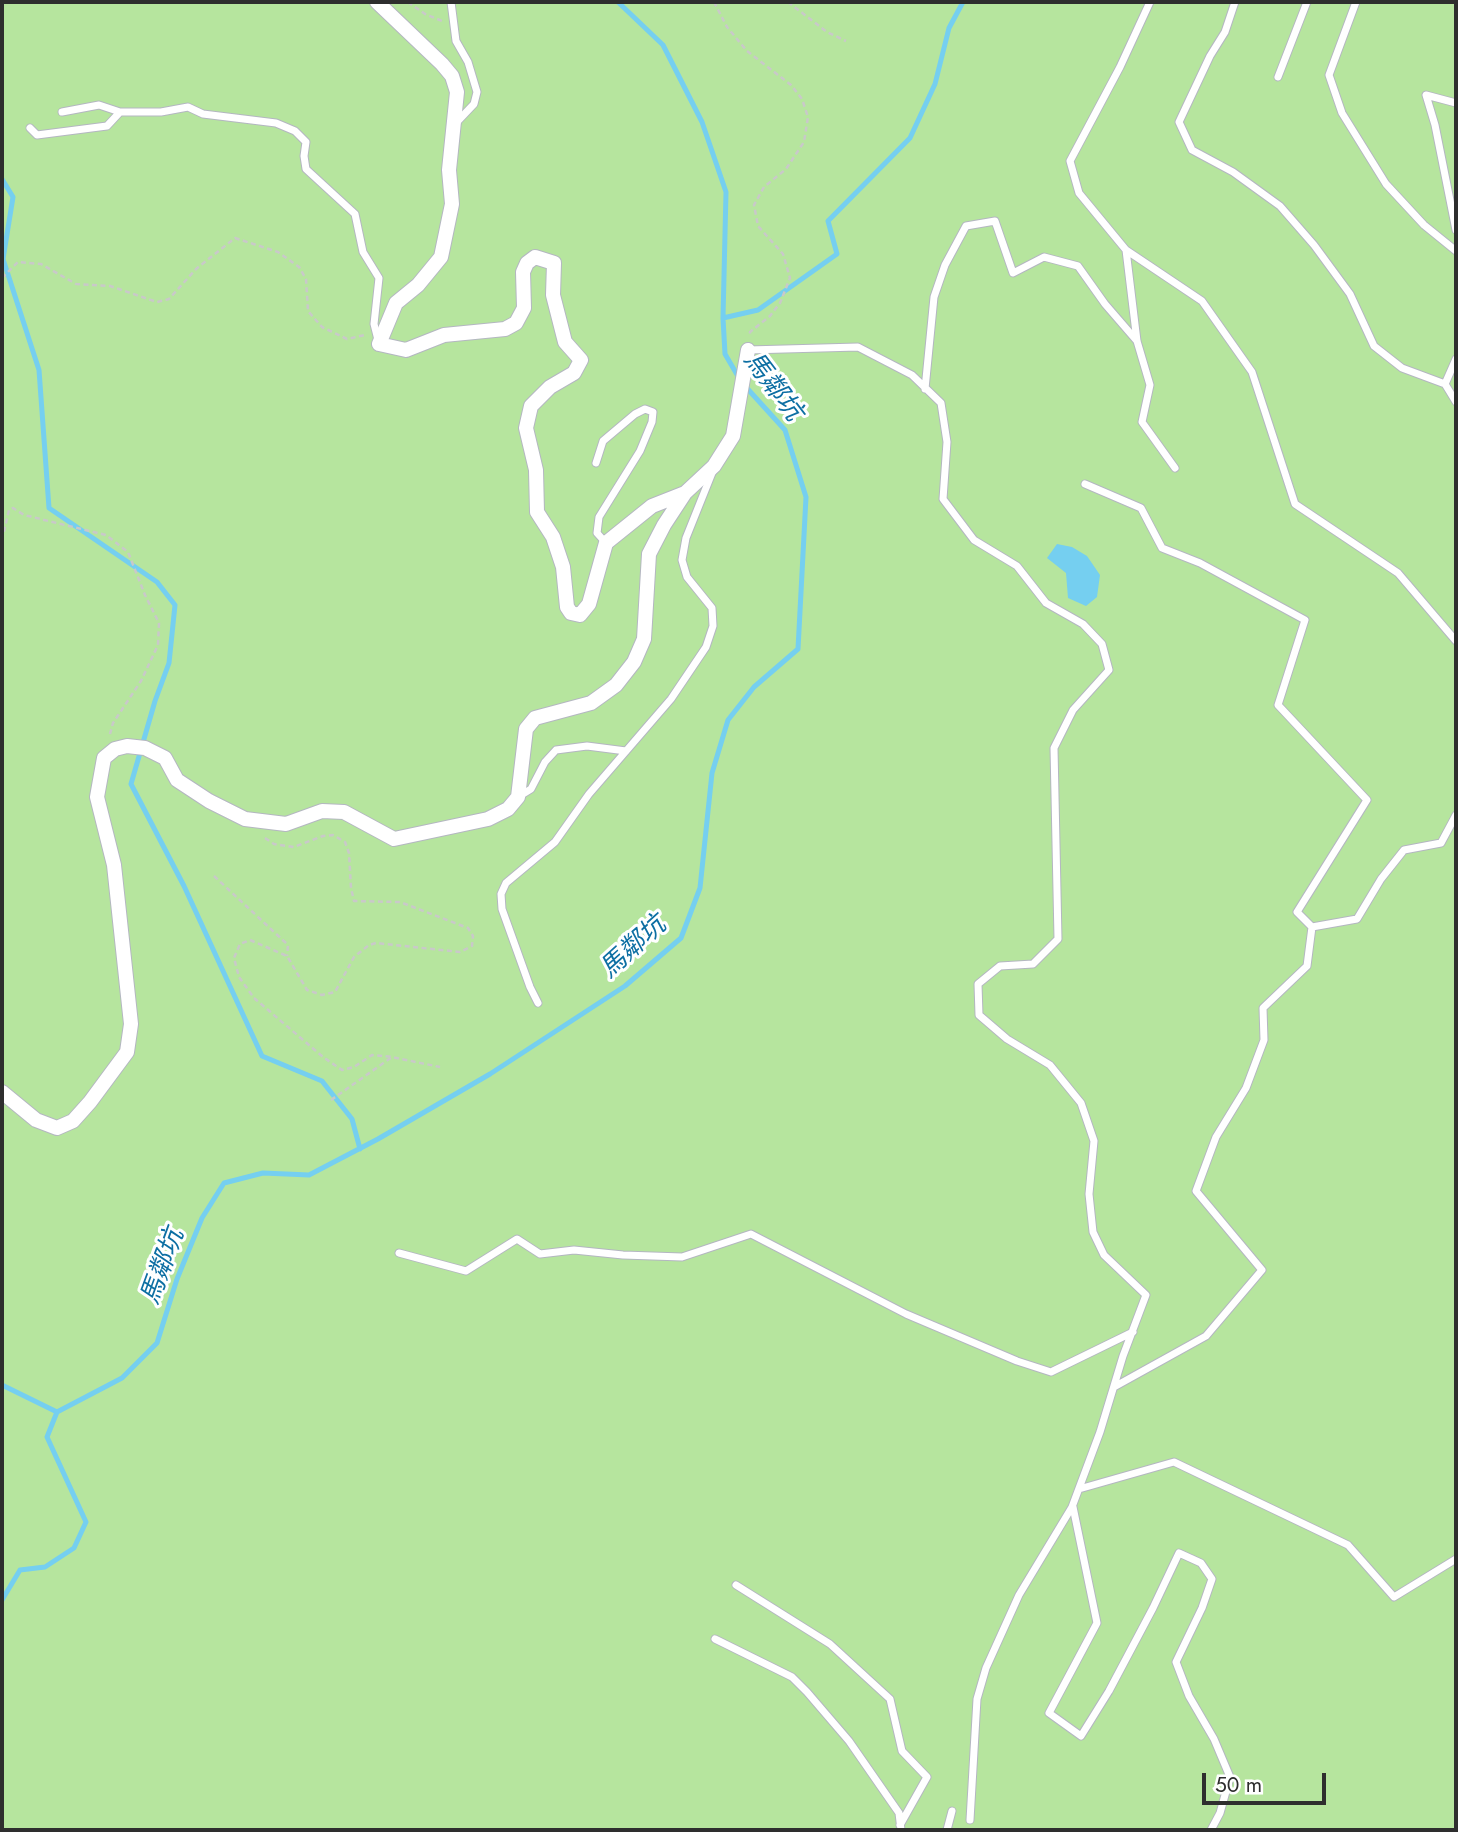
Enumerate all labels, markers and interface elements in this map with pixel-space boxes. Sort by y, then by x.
water label: 馬鄰坑 [736,346,808,428]
water label: 馬鄰坑 [595,910,673,986]
water label: 馬鄰坑 [136,1225,192,1309]
scale bar [1206,1758,1330,1802]
text: 50 m [1215,1770,1262,1800]

